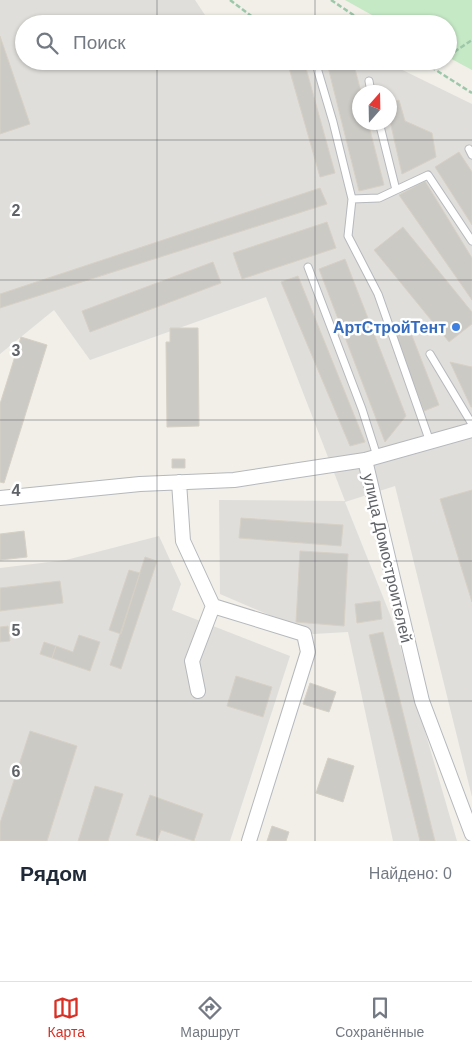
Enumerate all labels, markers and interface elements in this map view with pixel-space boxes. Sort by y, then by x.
search box [15,15,457,70]
icon: search [33,29,61,57]
text: Поиск [73,32,126,53]
north arrow [352,85,397,130]
text: 2 [12,202,21,219]
place label: АртСтройТент [333,319,446,336]
marker: АртСтройТент [450,321,462,333]
text: 3 [12,342,21,359]
street label: улица Домостроителей [360,472,415,644]
text: 4 [12,482,21,499]
text: 5 [12,622,21,639]
text: 6 [12,763,21,780]
text: Рядом [20,862,87,885]
text: Найдено: 0 [369,865,452,882]
tab: Карта [48,994,85,1040]
tab: Маршрут [180,994,240,1040]
tab: Сохранённые [335,994,424,1040]

